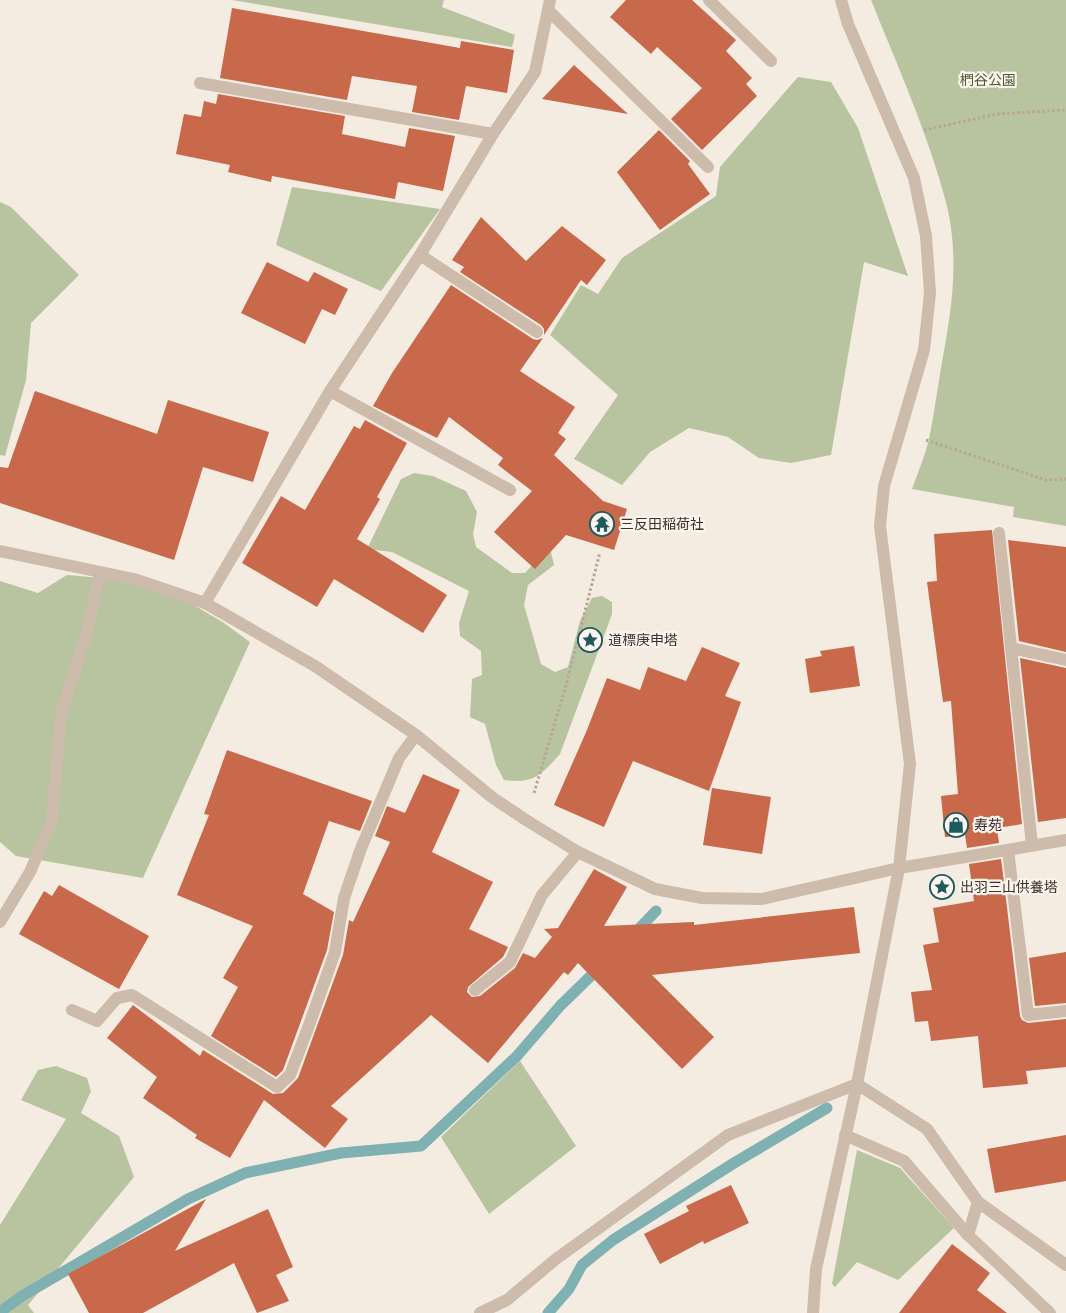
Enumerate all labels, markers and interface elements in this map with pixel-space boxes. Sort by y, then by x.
park label: 椚谷公園 [960,72,1016,88]
temple icon: 三反田稲荷社 [589,511,615,537]
place label: 三反田稲荷社 [620,516,704,532]
place icon: 道標庚申塔 [577,627,603,653]
place label: 道標庚申塔 [608,632,678,648]
shop icon: 寿苑 [943,812,969,838]
place label: 寿苑 [974,817,1002,833]
place icon: 出羽三山供養塔 [929,874,955,900]
place label: 出羽三山供養塔 [960,879,1058,895]

